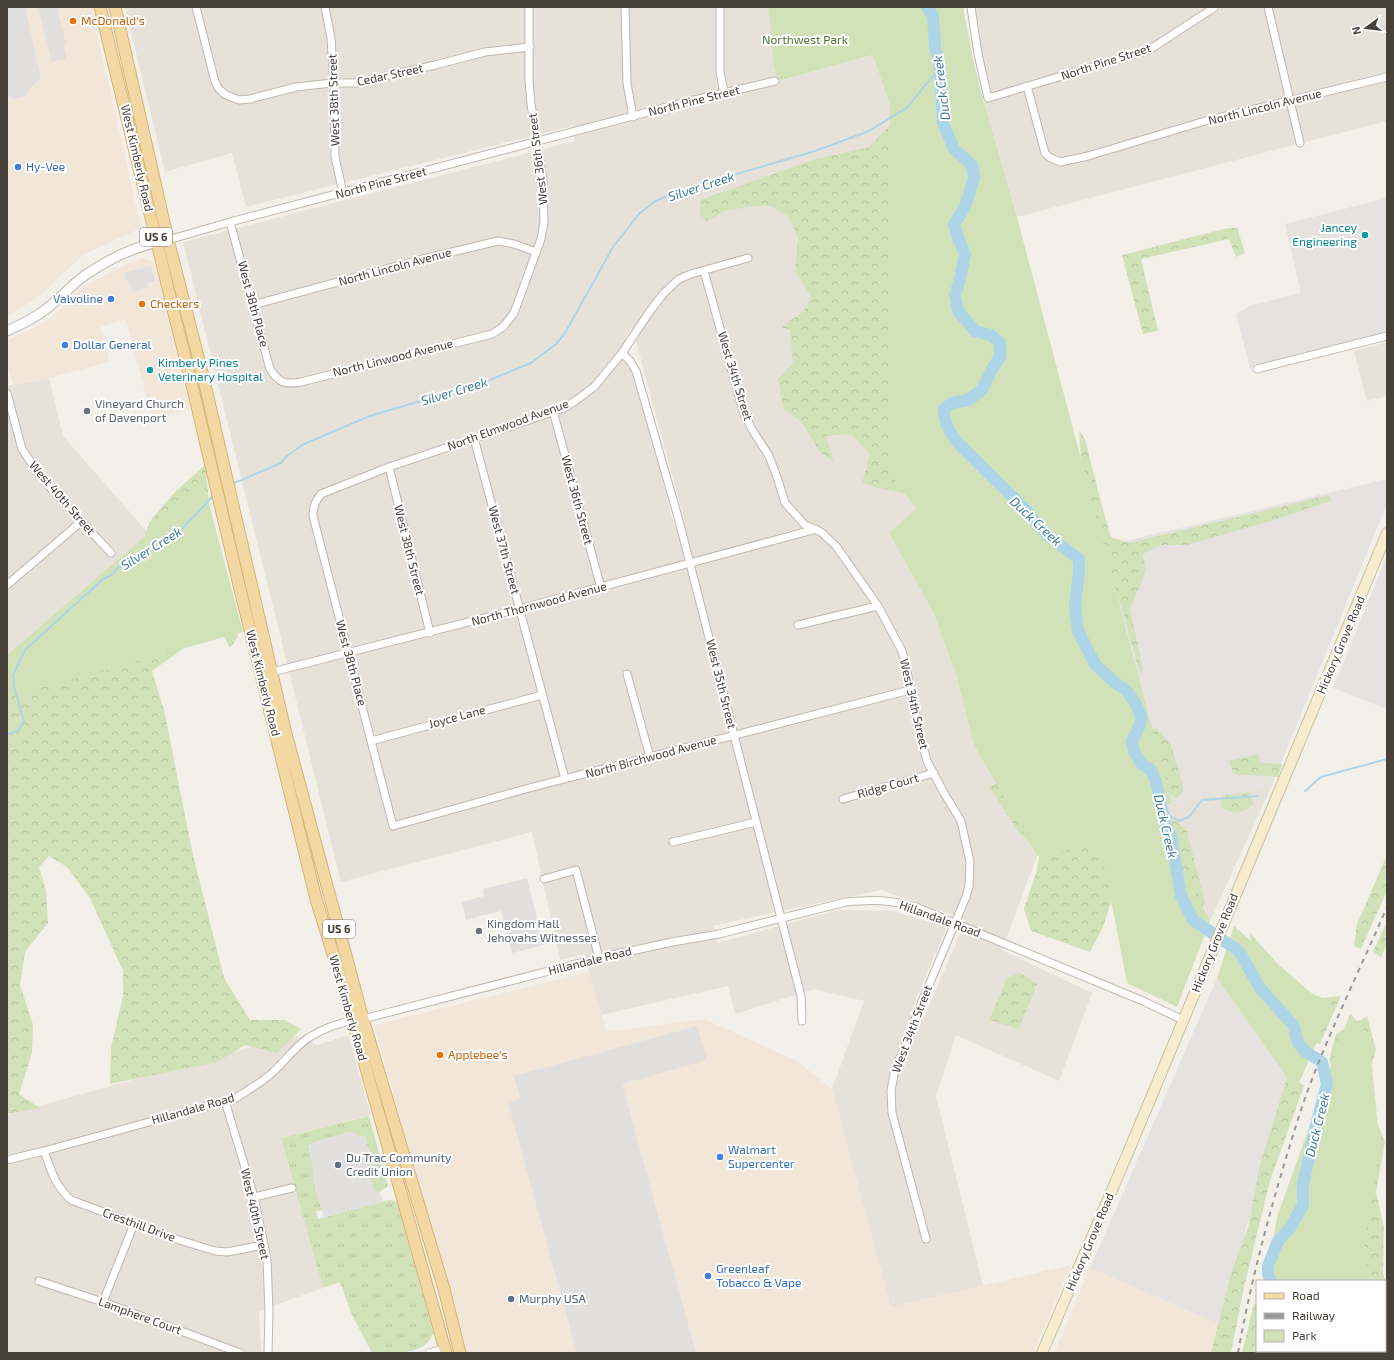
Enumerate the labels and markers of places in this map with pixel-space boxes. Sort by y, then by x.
place label: McDonald's [81,13,145,27]
marker: McDonald's [68,16,78,26]
place label: Hy-Vee [26,159,65,173]
marker: Hy-Vee [13,162,23,172]
place label: Jancey Engineering [1292,220,1358,248]
marker: Jancey Engineering [1360,230,1370,240]
place label: Valvoline [53,291,103,305]
marker: Valvoline [106,294,116,304]
place label: Checkers [150,296,199,310]
marker: Checkers [137,299,147,309]
place label: Dollar General [73,337,152,351]
marker: Dollar General [60,340,70,350]
place label: Kimberly Pines Veterinary Hospital [158,355,263,383]
marker: Kimberly Pines Veterinary Hospital [145,365,155,375]
place label: Vineyard Church of Davenport [95,396,184,424]
marker: Vineyard Church of Davenport [82,406,92,416]
place label: Kingdom Hall Jehovahs Witnesses [487,916,597,944]
marker: Kingdom Hall Jehovahs Witnesses [474,926,484,936]
place label: Applebee's [448,1047,508,1061]
marker: Applebee's [435,1050,445,1060]
place label: Walmart Supercenter [728,1142,795,1170]
place label: Du Trac Community Credit Union [346,1150,452,1178]
marker: Walmart Supercenter [715,1152,725,1162]
marker: Du Trac Community Credit Union [333,1160,343,1170]
place label: Greenleaf Tobacco & Vape [716,1261,802,1289]
marker: Greenleaf Tobacco & Vape [703,1271,713,1281]
place label: Murphy USA [519,1291,587,1305]
marker: Murphy USA [506,1294,516,1304]

